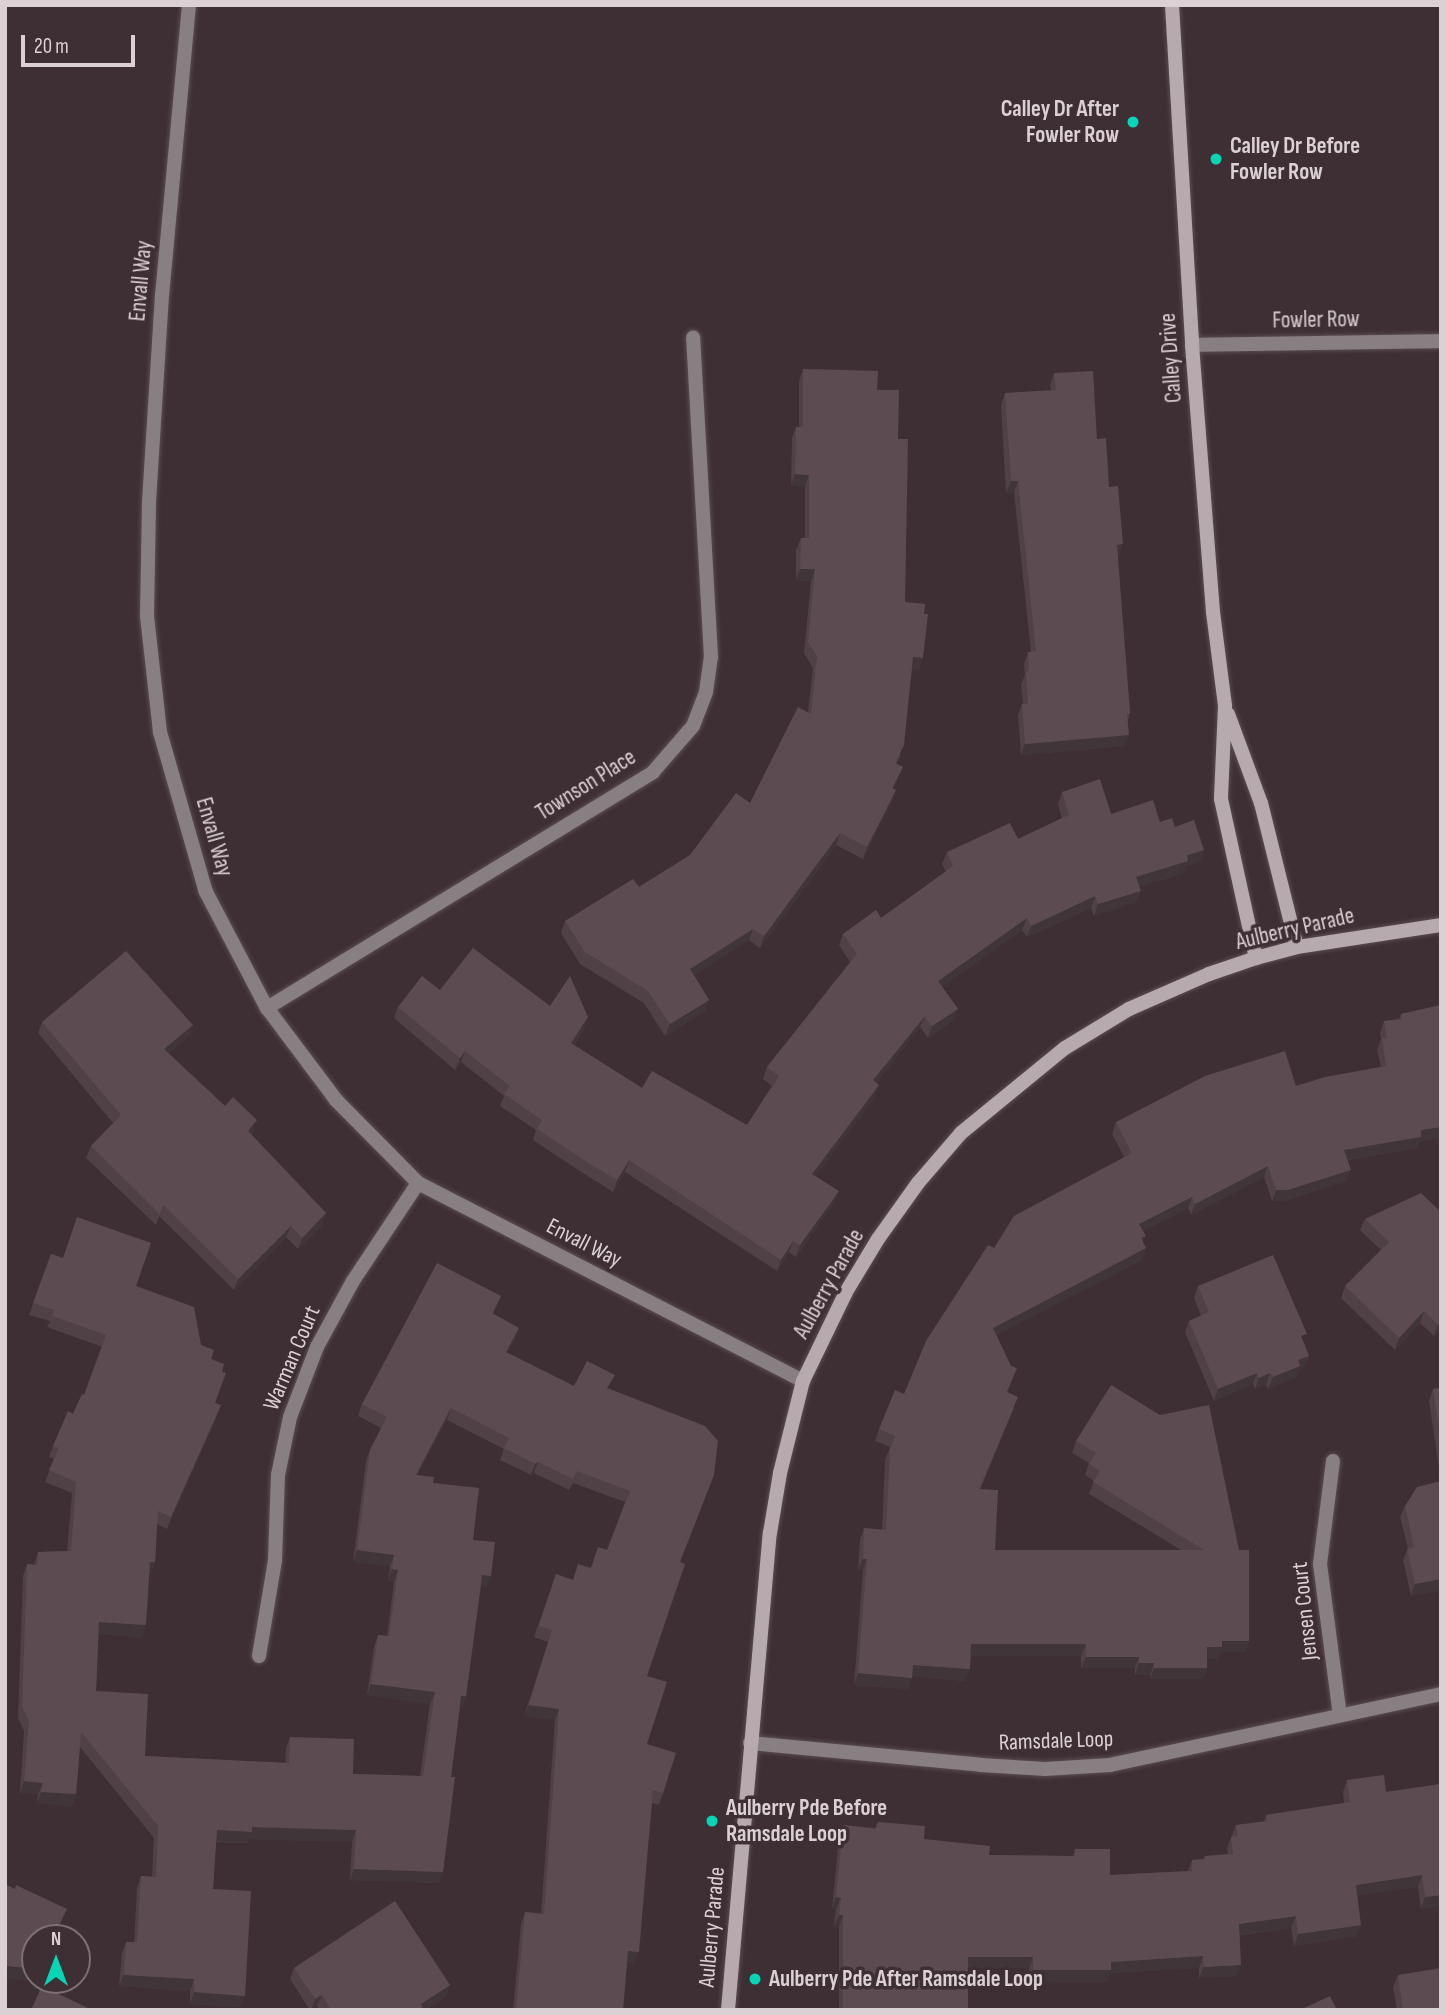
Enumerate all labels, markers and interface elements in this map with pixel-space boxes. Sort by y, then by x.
scale bar [24,21,138,65]
text: 20 m [34,34,69,59]
place label: Calley Dr After Fowler Row [1001,95,1119,149]
marker: Calley Dr After Fowler Row [1125,114,1141,130]
place label: Calley Dr Before Fowler Row [1230,132,1360,186]
marker: Calley Dr Before Fowler Row [1208,151,1224,167]
street label: Envall Way [124,240,158,322]
street label: Fowler Row [1272,305,1360,335]
street label: Calley Drive [1154,312,1188,404]
street label: Townson Place [531,743,641,827]
street label: Envall Way [190,794,238,880]
street label: Aulberry Parade [1233,902,1357,956]
street label: Envall Way [542,1212,626,1274]
street label: Aulberry Parade [788,1225,870,1343]
street label: Warman Court [258,1302,326,1414]
street label: Jensen Court [1286,1560,1324,1662]
street label: Ramsdale Loop [998,1725,1114,1757]
place label: Aulberry Pde Before Ramsdale Loop [726,1794,887,1848]
marker: Aulberry Pde Before Ramsdale Loop [704,1813,720,1829]
street label: Aulberry Parade [693,1866,731,1988]
north arrow [21,1924,91,1994]
text: N [51,1928,61,1951]
place label: Aulberry Pde After Ramsdale Loop [769,1965,1043,1993]
marker: Aulberry Pde After Ramsdale Loop [747,1971,763,1987]

